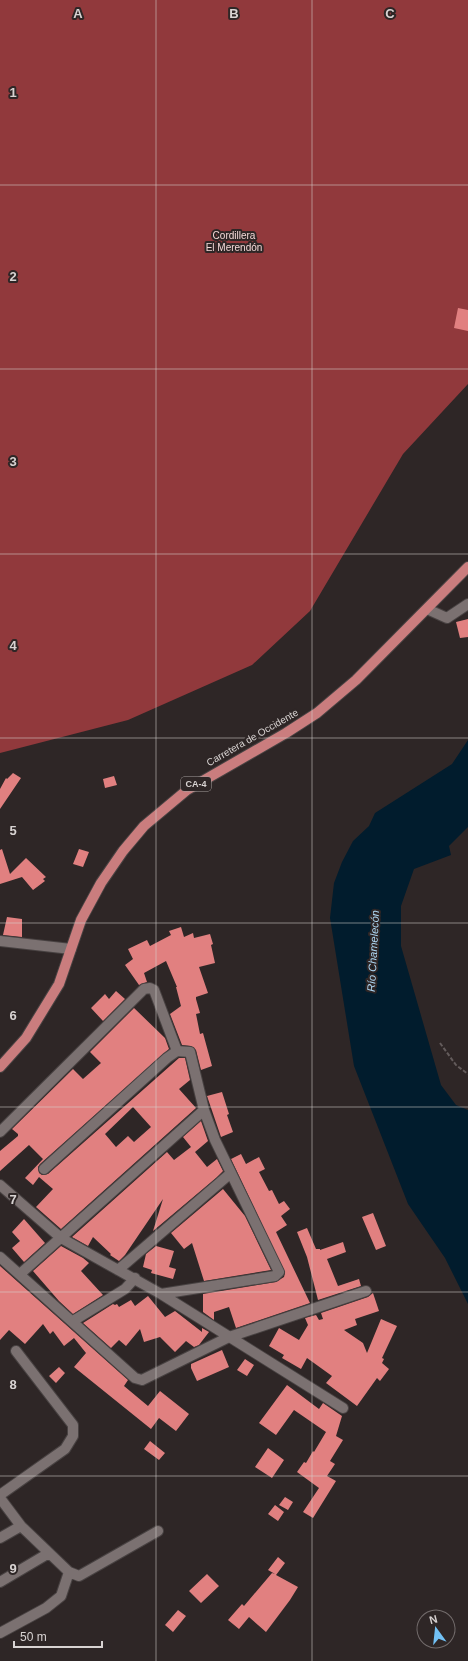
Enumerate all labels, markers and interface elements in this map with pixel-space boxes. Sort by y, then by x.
text: A [73,6,83,21]
text: B [229,6,239,21]
text: C [385,6,395,21]
text: 1 [9,85,17,100]
park label: Cordillera El Merendón [206,230,262,253]
text: 2 [9,269,17,284]
text: 3 [9,454,17,469]
text: 4 [9,638,17,653]
street label: Carretera de Occidente [204,706,300,768]
road number: CA-4 [181,777,211,791]
text: 5 [9,823,17,838]
water label: Río Chamelecón [365,910,381,992]
text: 6 [9,1008,17,1023]
text: 7 [9,1192,17,1207]
text: 8 [9,1377,17,1392]
text: 9 [9,1561,17,1576]
north arrow [416,1609,456,1649]
text: N [428,1613,439,1626]
scale bar [14,1623,102,1649]
text: 50 m [20,1630,47,1644]

